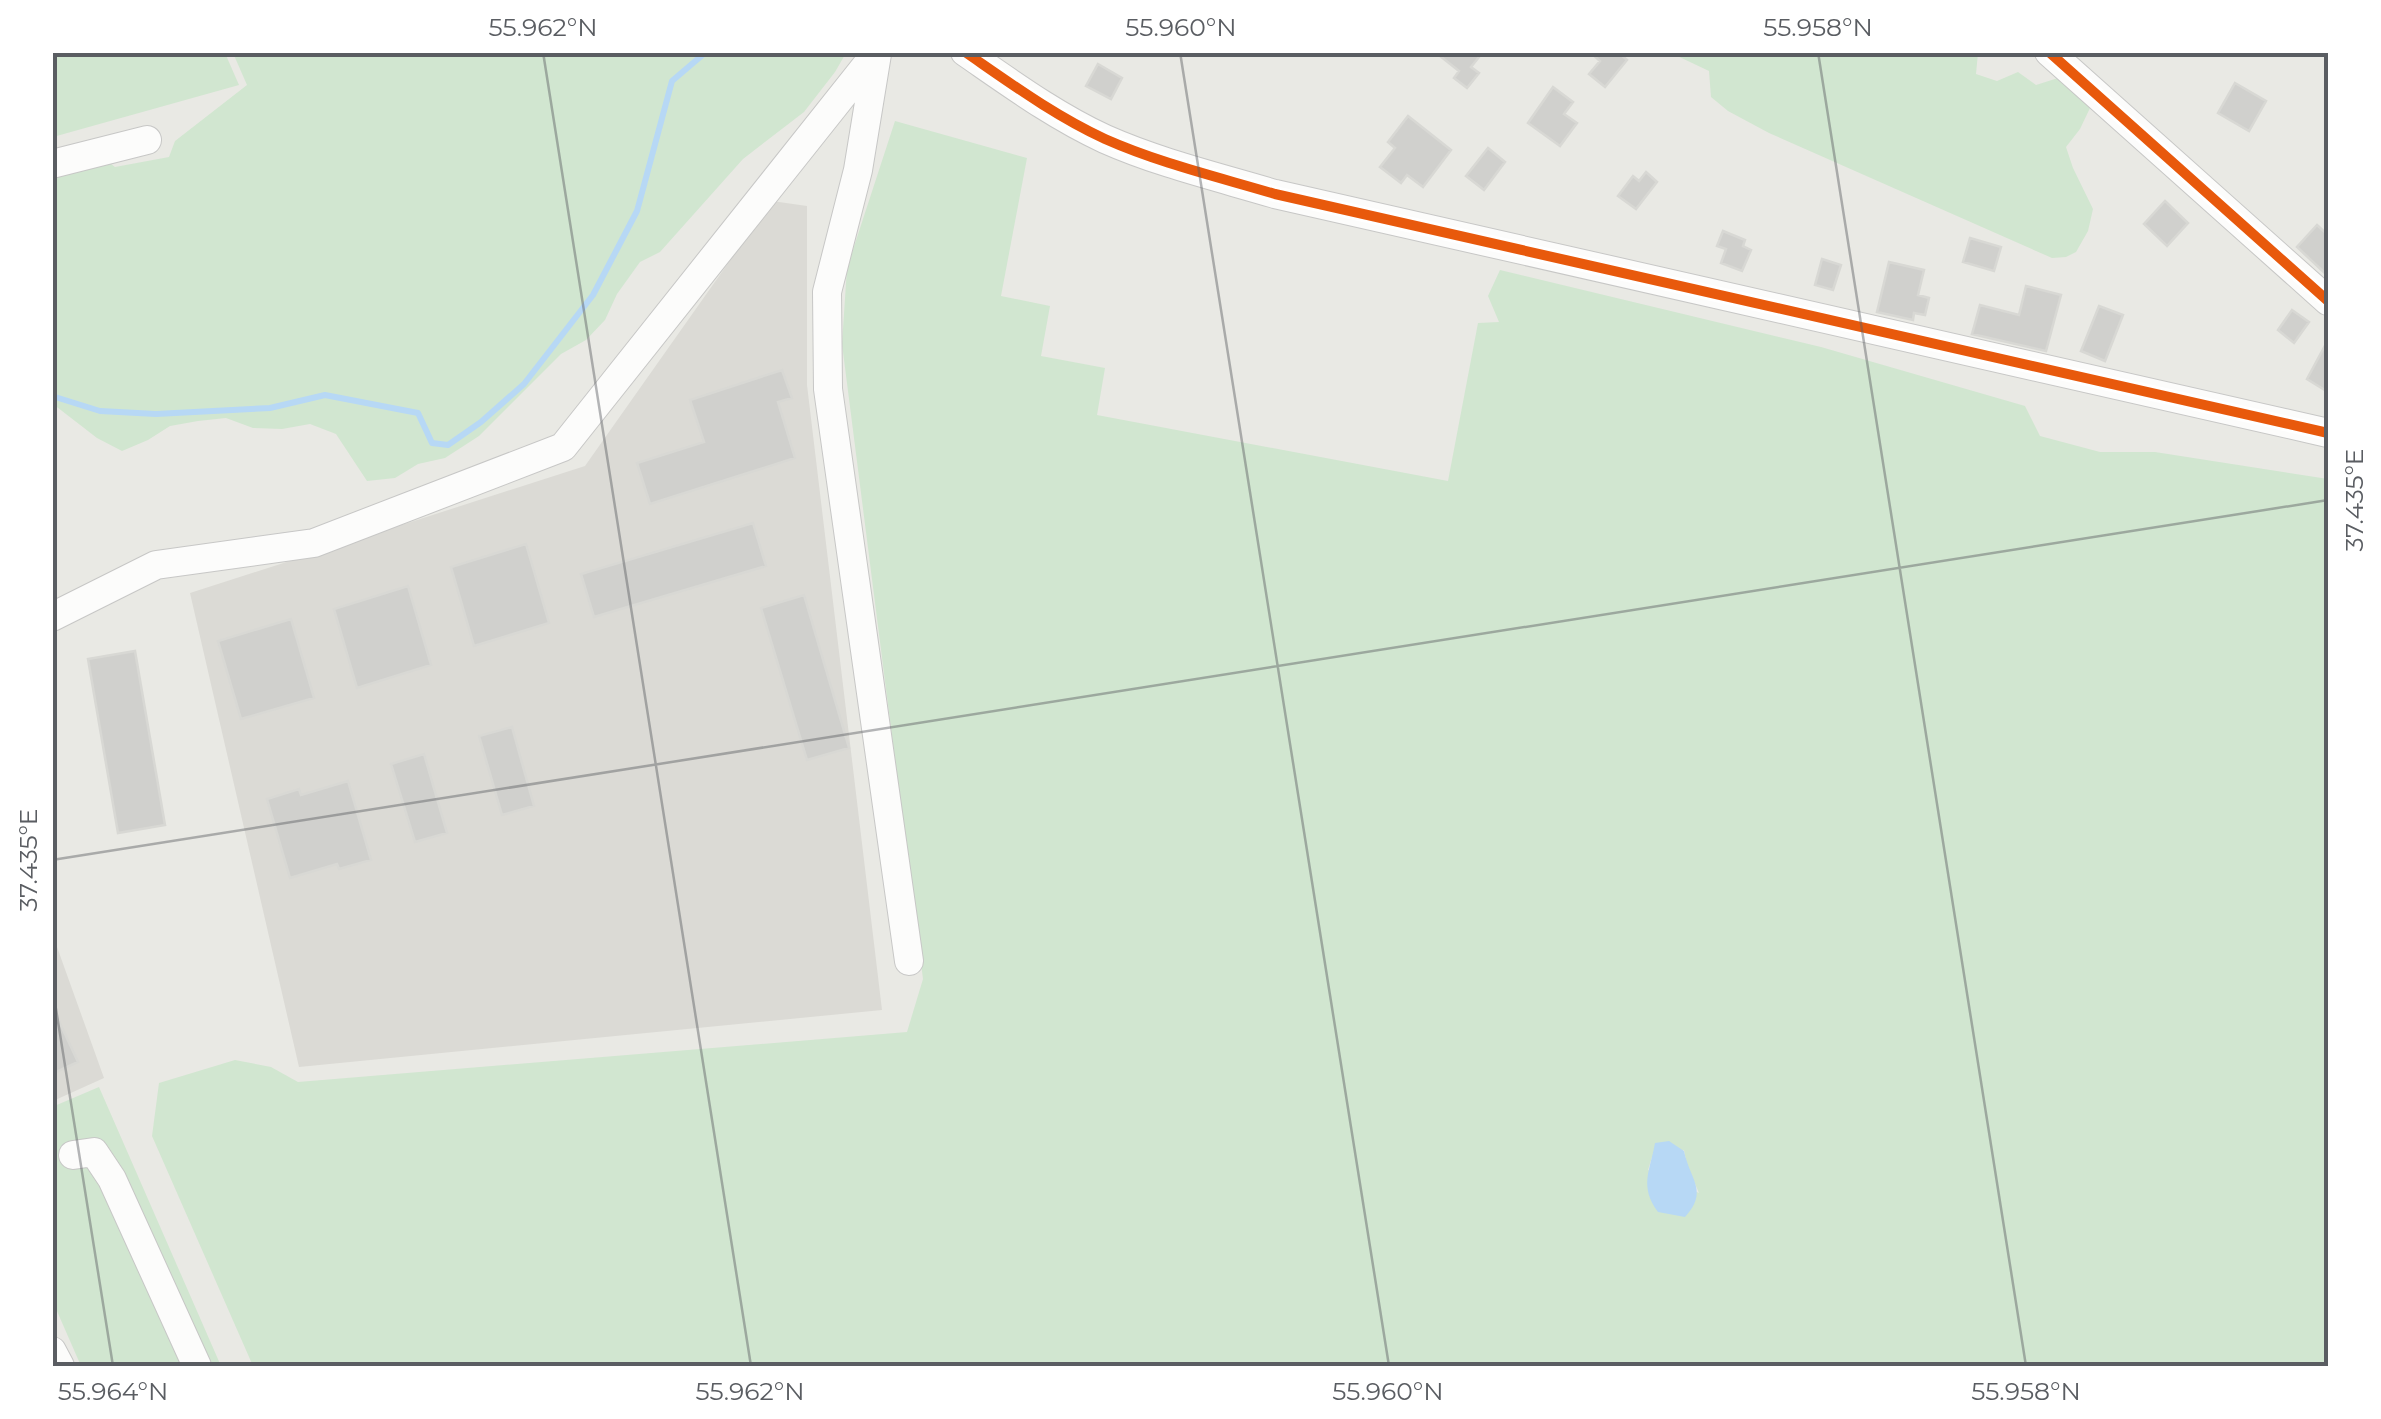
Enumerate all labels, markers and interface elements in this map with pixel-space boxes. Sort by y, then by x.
text: 55.962°N [489,12,597,42]
text: 55.960°N [1125,12,1237,42]
text: 55.958°N [1763,12,1873,42]
text: 37.435°E [2339,448,2369,552]
text: 37.435°E [13,808,43,912]
text: 55.964°N [58,1376,168,1406]
text: 55.962°N [696,1376,804,1406]
text: 55.960°N [1332,1376,1444,1406]
text: 55.958°N [1971,1376,2081,1406]

